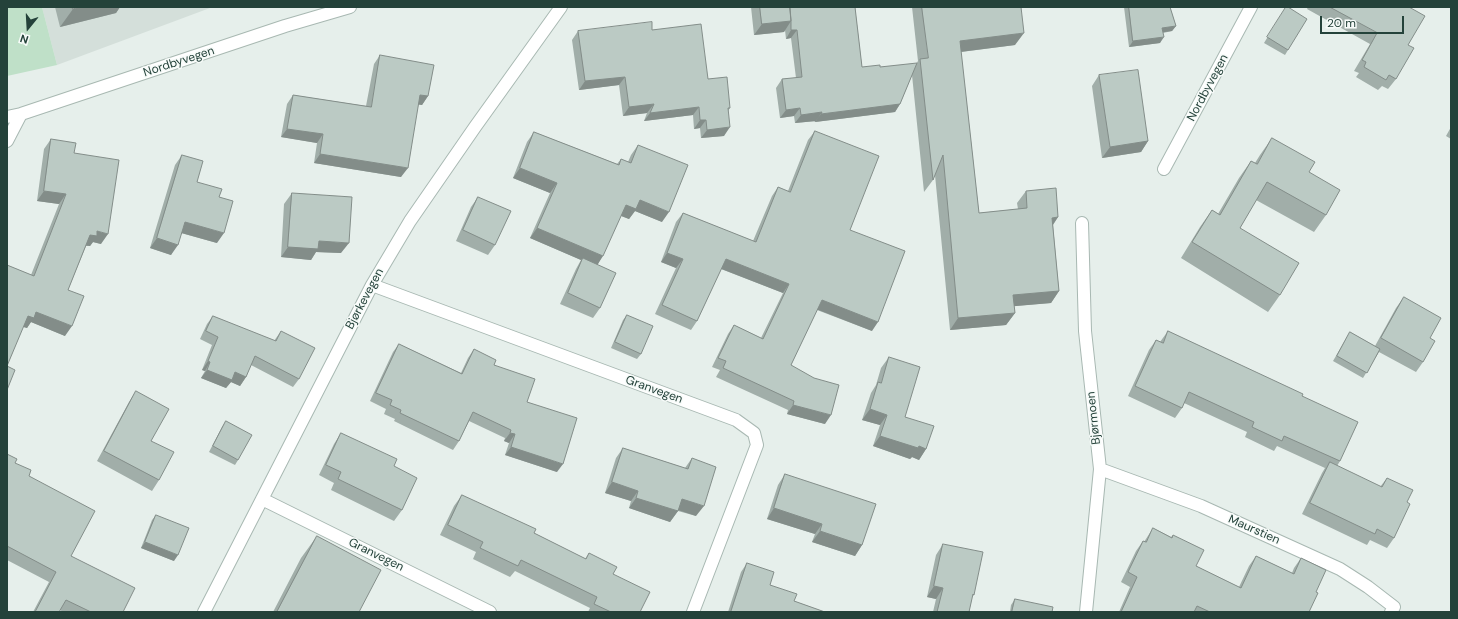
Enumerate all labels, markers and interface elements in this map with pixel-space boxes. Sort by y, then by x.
north arrow [8,8,48,48]
scale bar [1322,8,1406,34]
text: 20 m [1327,15,1356,31]
text: N [18,32,30,47]
street label: Nordbyvegen [142,44,216,80]
street label: Nordbyvegen [1184,52,1232,124]
street label: Bjørkevegen [343,266,387,332]
street label: Granvegen [623,373,685,407]
street label: Bjørmoen [1084,391,1104,445]
street label: Maurstien [1226,512,1282,548]
street label: Granvegen [346,535,406,575]

